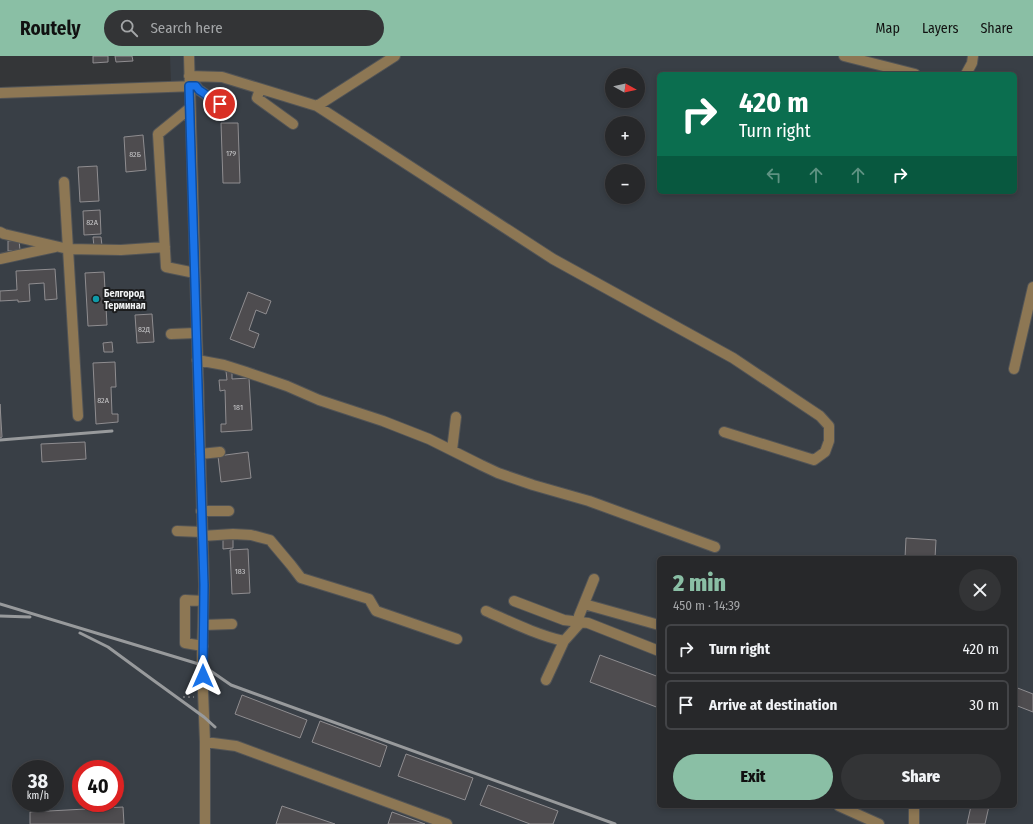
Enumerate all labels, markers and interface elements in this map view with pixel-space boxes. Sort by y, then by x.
search box [104,10,384,46]
text: Routely [20,17,80,40]
icon: search [118,17,140,39]
text: Search here [150,19,223,37]
text: Map [876,20,900,37]
text: Layers [922,20,958,37]
text: Share [980,20,1013,37]
north arrow [605,68,645,108]
map controls [605,68,645,204]
text: 420 m [739,86,809,119]
pin [203,87,237,121]
icon: right [673,88,725,140]
icon: arrive [209,93,231,115]
button: + [605,116,645,156]
text: Turn right [739,120,811,142]
house number: 179 [226,149,236,158]
house number: 82Б [129,150,141,159]
button: − [605,164,645,204]
icon: left [763,164,785,186]
icon: ahead [805,164,827,186]
icon: ahead [847,164,869,186]
icon: right [889,164,911,186]
house number: 82А [86,218,99,227]
place label: Белгород Терминал [104,288,146,312]
marker: Белгород Терминал [91,294,101,304]
house number: 82Д [138,325,151,334]
house number: 82А [97,396,110,405]
house number: 181 [233,403,243,412]
house number: 183 [235,567,246,576]
text: 2 min [673,569,726,597]
button: close [959,569,1001,611]
text: 450 m · 14:39 [673,598,740,613]
icon: right [675,638,697,660]
text: Turn right [709,640,770,658]
text: 420 m [962,640,999,658]
position arrow [182,655,224,697]
icon: arrive [675,694,697,716]
text: Arrive at destination [709,696,837,714]
text: 30 m [969,696,999,714]
button: Exit [673,754,833,800]
button: Share [841,754,1001,800]
speed limit sign: 40 [72,760,124,812]
text: 38 [28,769,48,793]
text: km/h [27,790,49,802]

